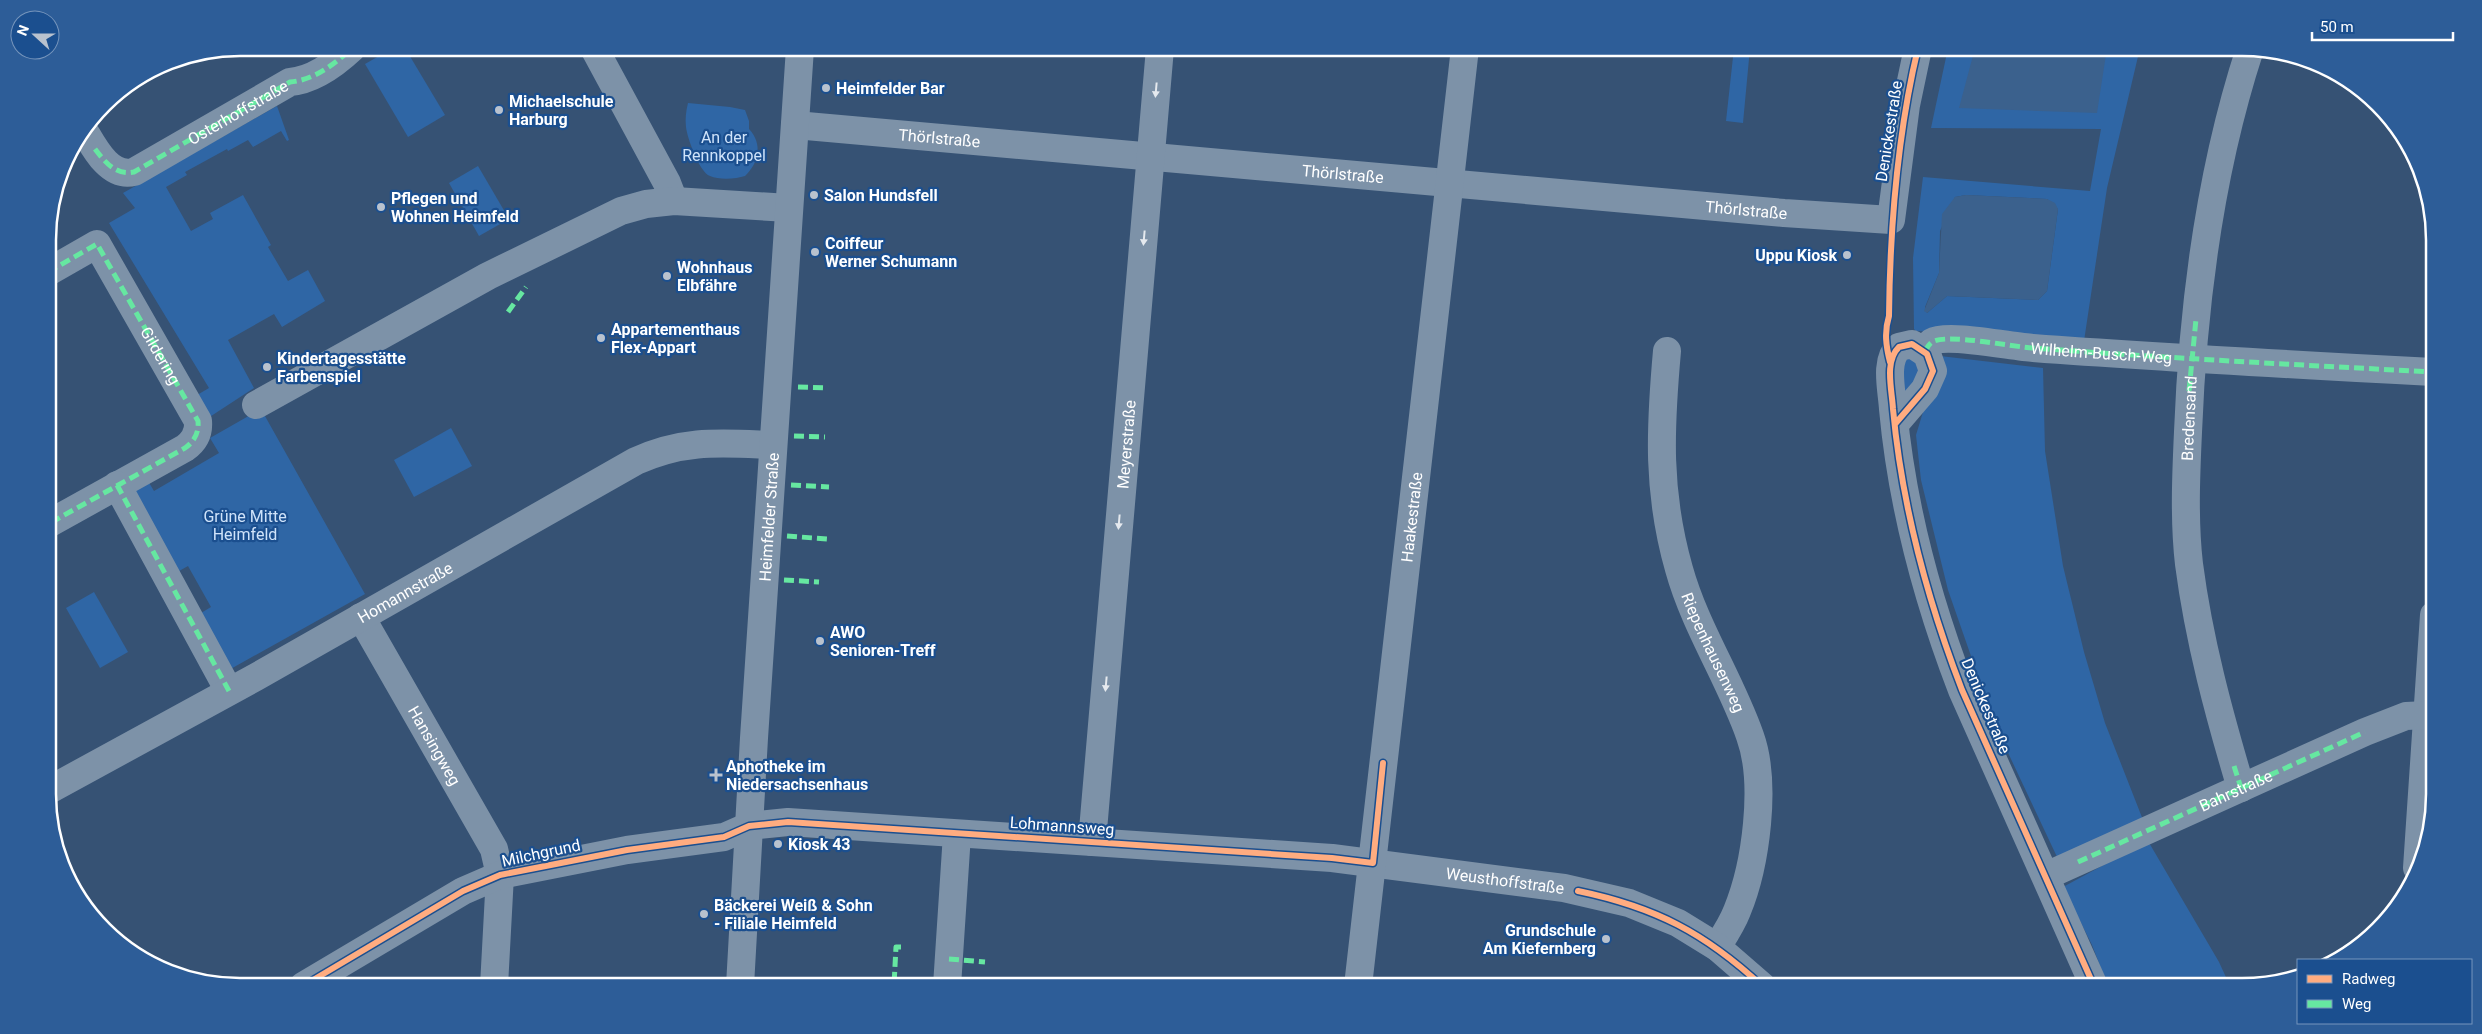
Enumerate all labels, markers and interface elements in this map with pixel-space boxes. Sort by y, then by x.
north arrow [10,10,60,60]
scale bar [2312,10,2453,42]
text: 50 m [2320,18,2354,36]
text: N [14,23,32,38]
street label: Osterhoffstraße [184,76,291,149]
place label: Heimfelder Bar [836,79,945,98]
street label: Denickestraße [1872,79,1906,183]
marker: Heimfelder Bar [820,82,832,94]
one-way arrow [1152,82,1160,98]
place label: Michaelschule Harburg [509,92,614,129]
marker: Michaelschule Harburg [493,104,505,116]
street label: Thörlstraße [898,125,981,151]
park label: An der Rennkoppel [682,128,766,165]
street label: Thörlstraße [1301,161,1385,187]
place label: Salon Hundsfell [824,186,938,205]
place label: Pflegen und Wohnen Heimfeld [391,189,519,226]
marker: Salon Hundsfell [808,189,820,201]
street label: Thörlstraße [1705,197,1788,223]
marker: Pflegen und Wohnen Heimfeld [375,201,387,213]
one-way arrow [1140,230,1148,246]
place label: Coiffeur Werner Schumann [825,234,957,271]
marker: Coiffeur Werner Schumann [809,246,821,258]
place label: Uppu Kiosk [1755,246,1837,265]
marker: Uppu Kiosk [1841,249,1853,261]
place label: Wohnhaus Elbfähre [677,258,752,295]
marker: Wohnhaus Elbfähre [661,270,673,282]
place label: Appartementhaus Flex-Appart [611,320,740,357]
street label: Gildering [137,323,185,388]
marker: Appartementhaus Flex-Appart [595,332,607,344]
street label: Wilhelm-Busch-Weg [2030,338,2173,367]
place label: Kindertagesstätte Farbenspiel [277,349,406,386]
marker: Kindertagesstätte Farbenspiel [261,361,273,373]
street label: Bredensand [2177,375,2200,461]
street label: Meyerstraße [1113,399,1139,490]
street label: Heimfelder Straße [755,452,783,582]
street label: Haakestraße [1397,471,1426,563]
park label: Grüne Mitte Heimfeld [203,507,287,544]
one-way arrow [1115,514,1123,530]
street label: Homannstraße [354,558,456,627]
street label: Riepenhausenweg [1678,590,1749,715]
place label: AWO Senioren-Treff [830,623,936,660]
marker: AWO Senioren-Treff [814,635,826,647]
street label: Denickestraße [1957,655,2015,757]
one-way arrow [1101,676,1109,692]
street label: Hansingweg [404,702,465,788]
place label: Aphotheke im Niedersachsenhaus [726,757,868,794]
street label: Bahrstraße [2196,766,2275,815]
marker: Aphotheke im Niedersachsenhaus [710,769,722,781]
street label: Lohmannsweg [1009,813,1115,839]
street label: Milchgrund [500,835,582,871]
place label: Kiosk 43 [788,835,851,854]
marker: Kiosk 43 [772,838,784,850]
street label: Weusthoffstraße [1445,863,1565,897]
place label: Bäckerei Weiß & Sohn - Filiale Heimfeld [714,896,873,933]
marker: Bäckerei Weiß & Sohn - Filiale Heimfeld [698,908,710,920]
place label: Grundschule Am Kiefernberg [1483,921,1596,958]
marker: Grundschule Am Kiefernberg [1600,933,1612,945]
legend [2297,959,2472,1024]
text: Radweg [2342,970,2396,988]
text: Weg [2342,995,2371,1013]

